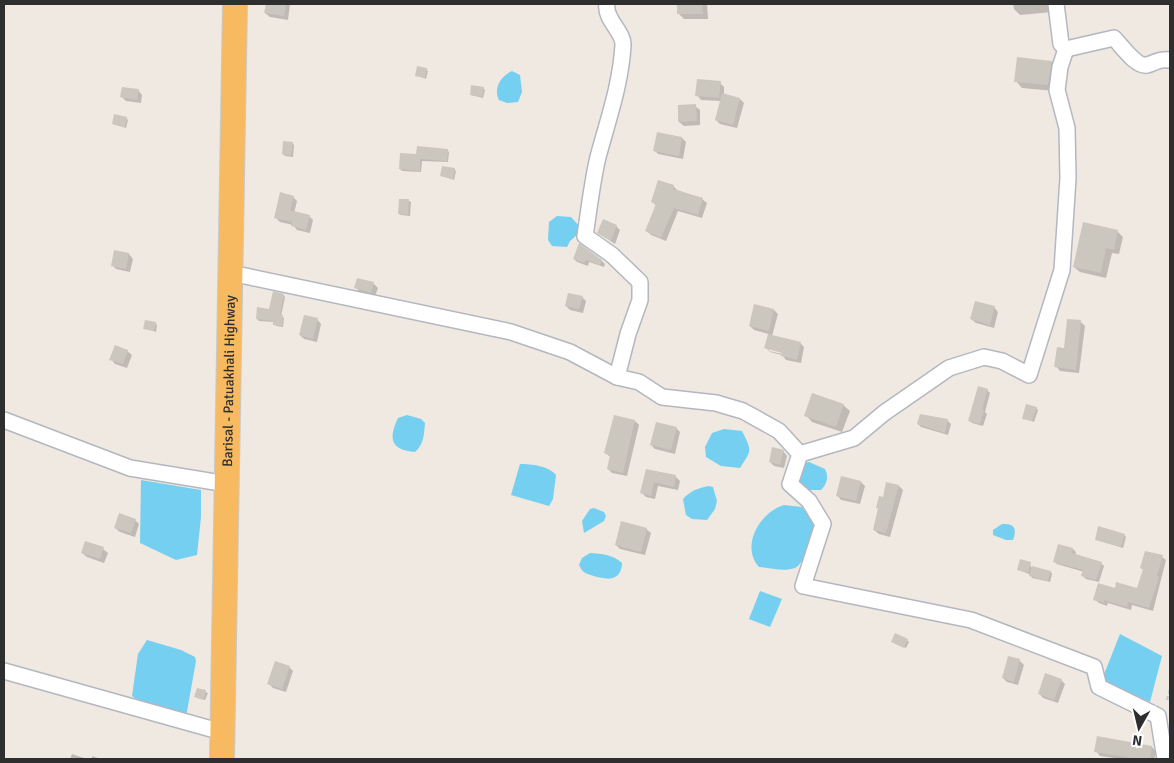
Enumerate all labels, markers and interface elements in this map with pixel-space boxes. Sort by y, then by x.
street label: Barisal - Patuakhali Highway [219,295,239,467]
north arrow [1114,703,1164,753]
text: N [1131,731,1143,749]

